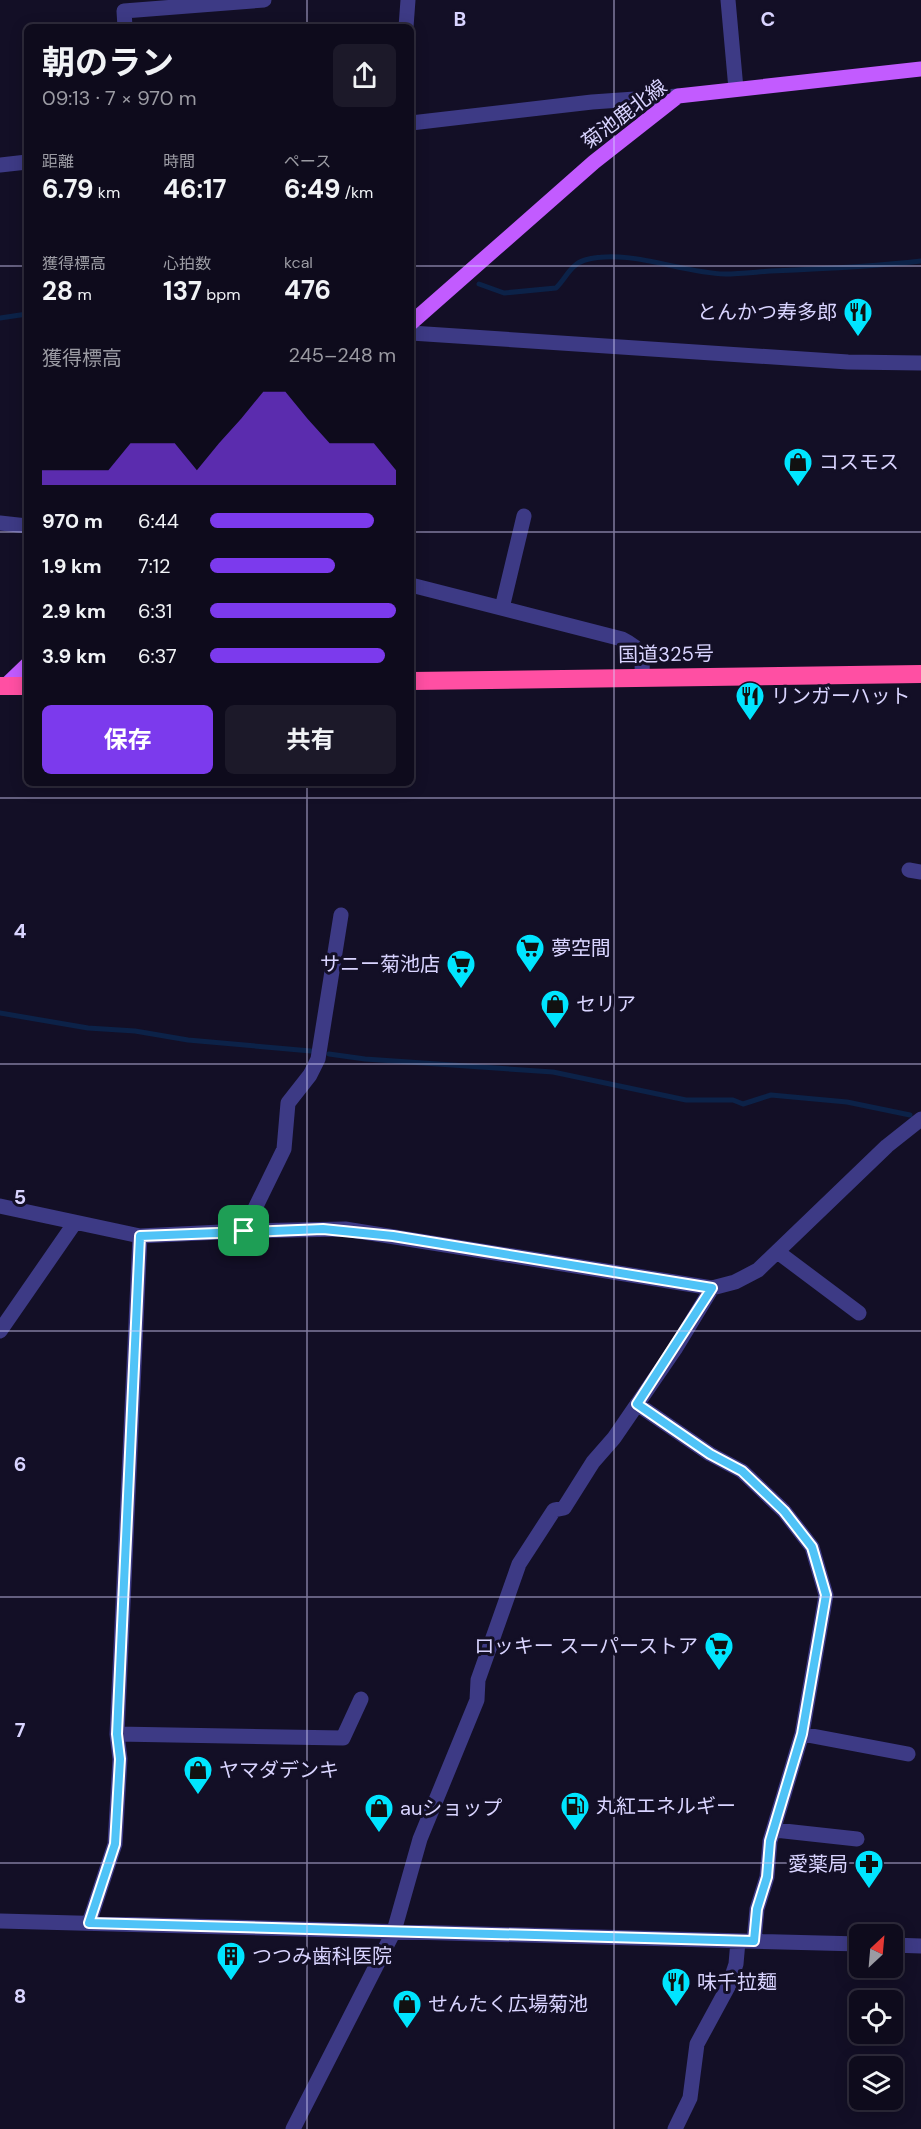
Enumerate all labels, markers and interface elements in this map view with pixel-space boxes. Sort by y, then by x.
text: B [454,6,466,32]
text: C [761,6,775,32]
text: 朝のラン [42,41,174,84]
button: share [333,44,396,107]
street label: 菊池鹿北線 [576,74,672,154]
text: 09:13 · 7 × 970 m [42,85,197,111]
text: 距離 [42,151,74,172]
text: 時間 [163,151,195,172]
text: ペース [284,151,331,172]
text: 6.79 [42,172,94,206]
text: 46:17 [163,172,226,206]
text: 6:49 [284,172,341,206]
text: km [94,182,120,203]
text: /km [341,182,373,203]
text: kcal [284,252,313,273]
text: 獲得標高 [42,253,106,274]
text: 心拍数 [163,253,211,274]
text: 476 [284,273,331,307]
text: 28 [42,274,73,308]
text: 137 [163,274,202,308]
text: m [73,284,92,305]
text: bpm [202,284,240,305]
restaurant icon: とんかつ寿多郎 [842,296,874,338]
place label: とんかつ寿多郎 [697,299,837,325]
text: 245–248 m [288,342,396,368]
text: 獲得標高 [42,345,122,371]
shop icon: コスモス [782,446,814,488]
place label: コスモス [819,449,899,475]
text: 970 m [42,508,103,534]
text: 6:44 [138,508,179,534]
text: 1.9 km [42,553,102,579]
text: 7:12 [138,553,170,579]
text: 2.9 km [42,598,106,624]
text: 6:31 [138,598,172,624]
street label: 国道325号 [618,640,714,668]
text: 3.9 km [42,643,106,669]
text: 6:37 [138,643,177,669]
restaurant icon: リンガーハット [734,680,766,722]
place label: リンガーハット [771,683,911,709]
button: 保存 [42,705,213,774]
button: 共有 [225,705,396,774]
text: 4 [14,918,27,944]
supermarket icon: 夢空間 [514,932,546,974]
place label: 夢空間 [551,935,611,961]
supermarket icon: サニー菊池店 [445,948,477,990]
place label: サニー菊池店 [320,951,440,977]
shop icon: セリア [539,988,571,1030]
place label: セリア [576,991,636,1017]
text: 5 [14,1184,26,1210]
pin [218,1205,269,1256]
icon: arrive [227,1214,260,1247]
text: 6 [14,1451,26,1477]
supermarket icon: ロッキー スーパーストア [703,1630,735,1672]
place label: ロッキー スーパーストア [474,1633,698,1659]
text: 7 [15,1717,26,1743]
shop icon: ヤマダデンキ [182,1754,214,1796]
place label: ヤマダデンキ [219,1757,339,1783]
fuel station icon: 丸紅エネルギー [559,1790,591,1832]
shop icon: auショップ [363,1792,395,1834]
place label: 丸紅エネルギー [596,1793,736,1819]
place label: auショップ [400,1795,502,1821]
pharmacy icon: 愛薬局 [853,1848,885,1890]
place label: 愛薬局 [788,1851,848,1877]
north arrow [849,1924,903,1978]
map controls [849,1924,903,2110]
building icon: つつみ歯科医院 [215,1940,247,1982]
place label: つつみ歯科医院 [252,1943,392,1969]
restaurant icon: 味千拉麺 [660,1966,692,2008]
place label: 味千拉麺 [697,1969,777,1995]
text: 8 [14,1983,26,2009]
shop icon: せんたく広場菊池 [391,1988,423,2030]
button: locate [849,1990,903,2044]
place label: せんたく広場菊池 [428,1991,588,2017]
button: layers [849,2056,903,2110]

